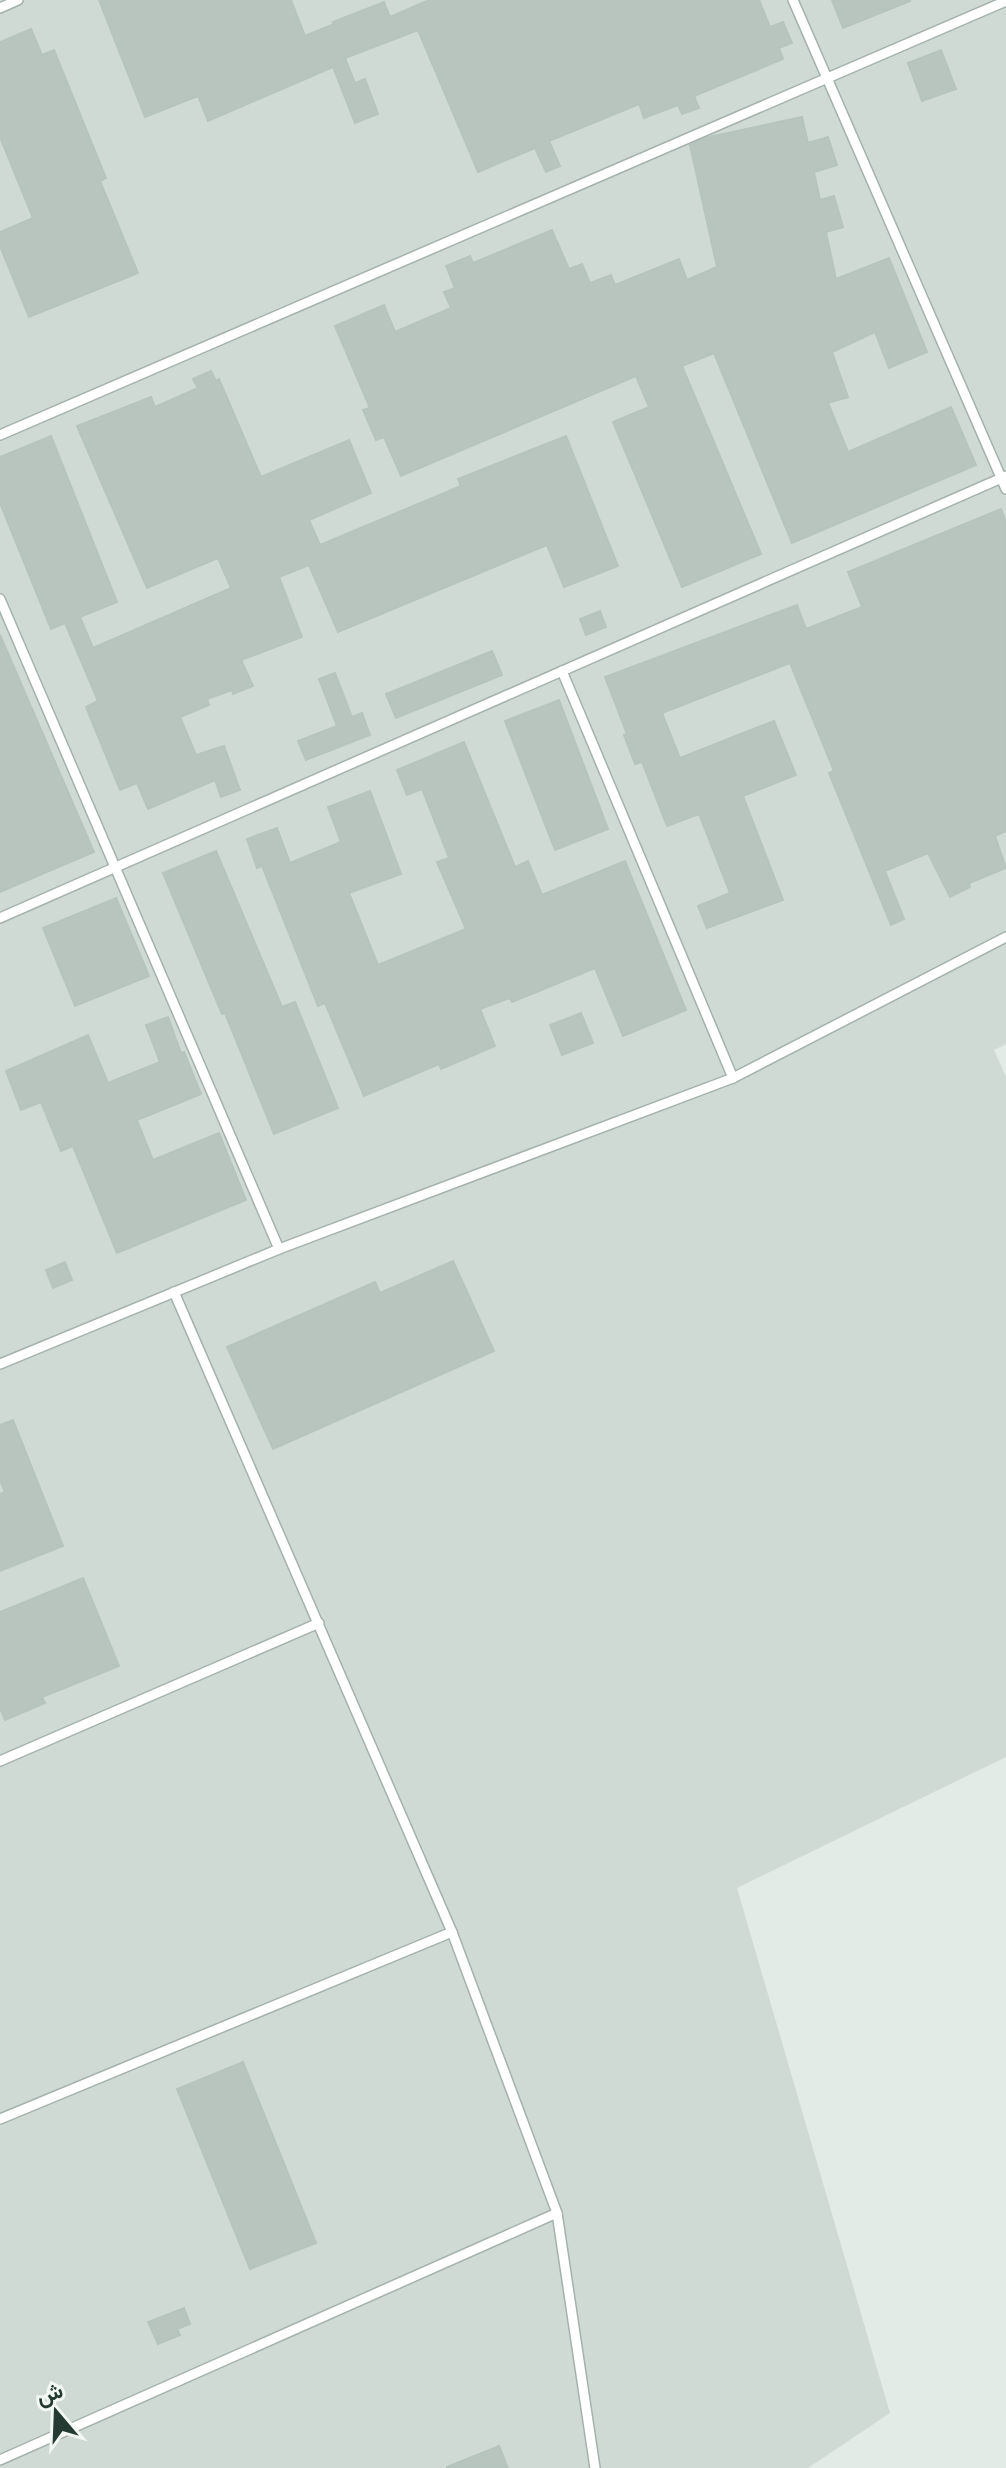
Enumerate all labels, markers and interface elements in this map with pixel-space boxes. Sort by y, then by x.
north arrow [16,2372,96,2452]
text: ش [33,2376,67,2411]

